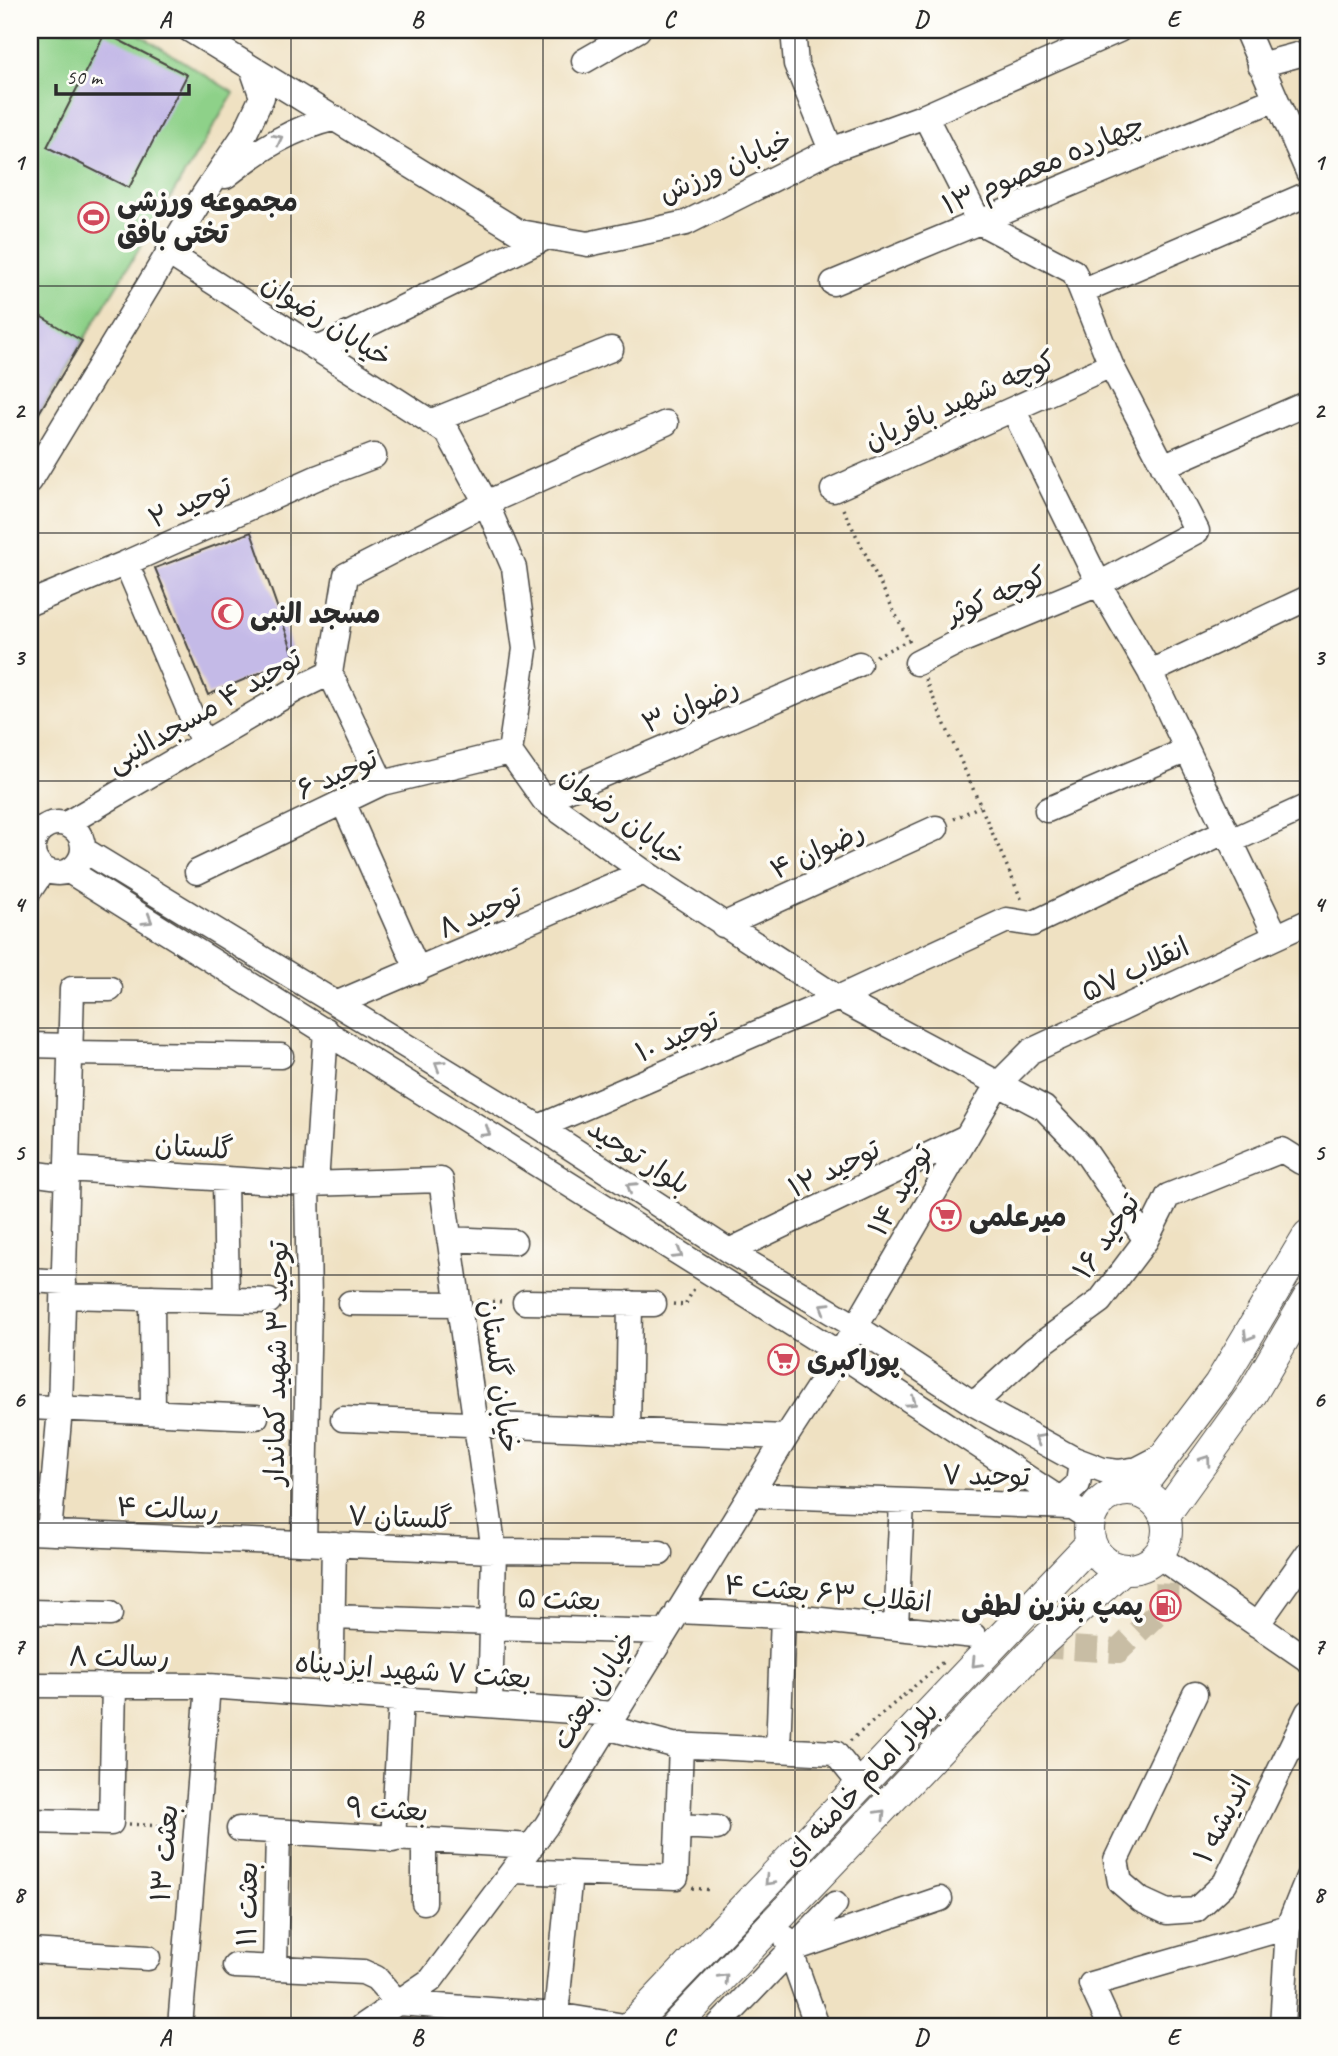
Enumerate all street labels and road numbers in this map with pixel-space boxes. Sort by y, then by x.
street label: چهارده معصوم ۱۳ [937,106,1151,226]
street label: خیابان ورزش [653,121,797,211]
street label: خیابان رضوان [255,265,399,375]
street label: کوچه شهید باقریان [859,342,1061,458]
street label: توحید ۲ [143,468,238,536]
street label: کوچه کوثر [938,558,1052,633]
street label: توحید ۴ مسجدالنبی [100,640,308,780]
street label: رضوان ۳ [636,669,744,741]
street label: توحید ۶ [291,740,384,807]
street label: خیابان رضوان [553,757,693,875]
street label: رضوان ۴ [764,813,870,887]
street label: توحید ۸ [433,878,528,946]
street label: انقلاب ۵۷ [1075,929,1195,1009]
street label: توحید ۱۰ [630,1002,725,1070]
street label: بلوار توحید [581,1110,697,1202]
street label: گلستان [154,1127,234,1167]
street label: توحید ۱۲ [782,1130,886,1205]
street label: توحید ۱۴ [860,1137,941,1242]
street label: توحید ۱۶ [1065,1186,1148,1286]
street label: توحید ۳ شهید کماندار [256,1239,296,1488]
street label: خیابان گلستان [472,1297,528,1455]
street label: توحید ۷ [941,1457,1031,1493]
street label: رسالت ۴ [116,1489,220,1527]
street label: گلستان ۷ [347,1498,453,1536]
street label: انقلاب ۶۳ بعثت ۴ [723,1566,933,1620]
street label: بعثت ۵ [516,1580,602,1618]
street label: خیابان بعثت [544,1624,644,1756]
street label: رسالت ۸ [68,1639,170,1674]
street label: بعثت ۷ شهید ایزدپناه [294,1644,532,1697]
street label: بلوار امام خامنه ای [774,1694,949,1877]
street label: اندیشه ۱ [1185,1769,1259,1869]
street label: بعثت ۹ [345,1789,429,1829]
street label: بعثت ۱۳ [142,1803,186,1903]
street label: بعثت ۱۱ [229,1861,265,1947]

